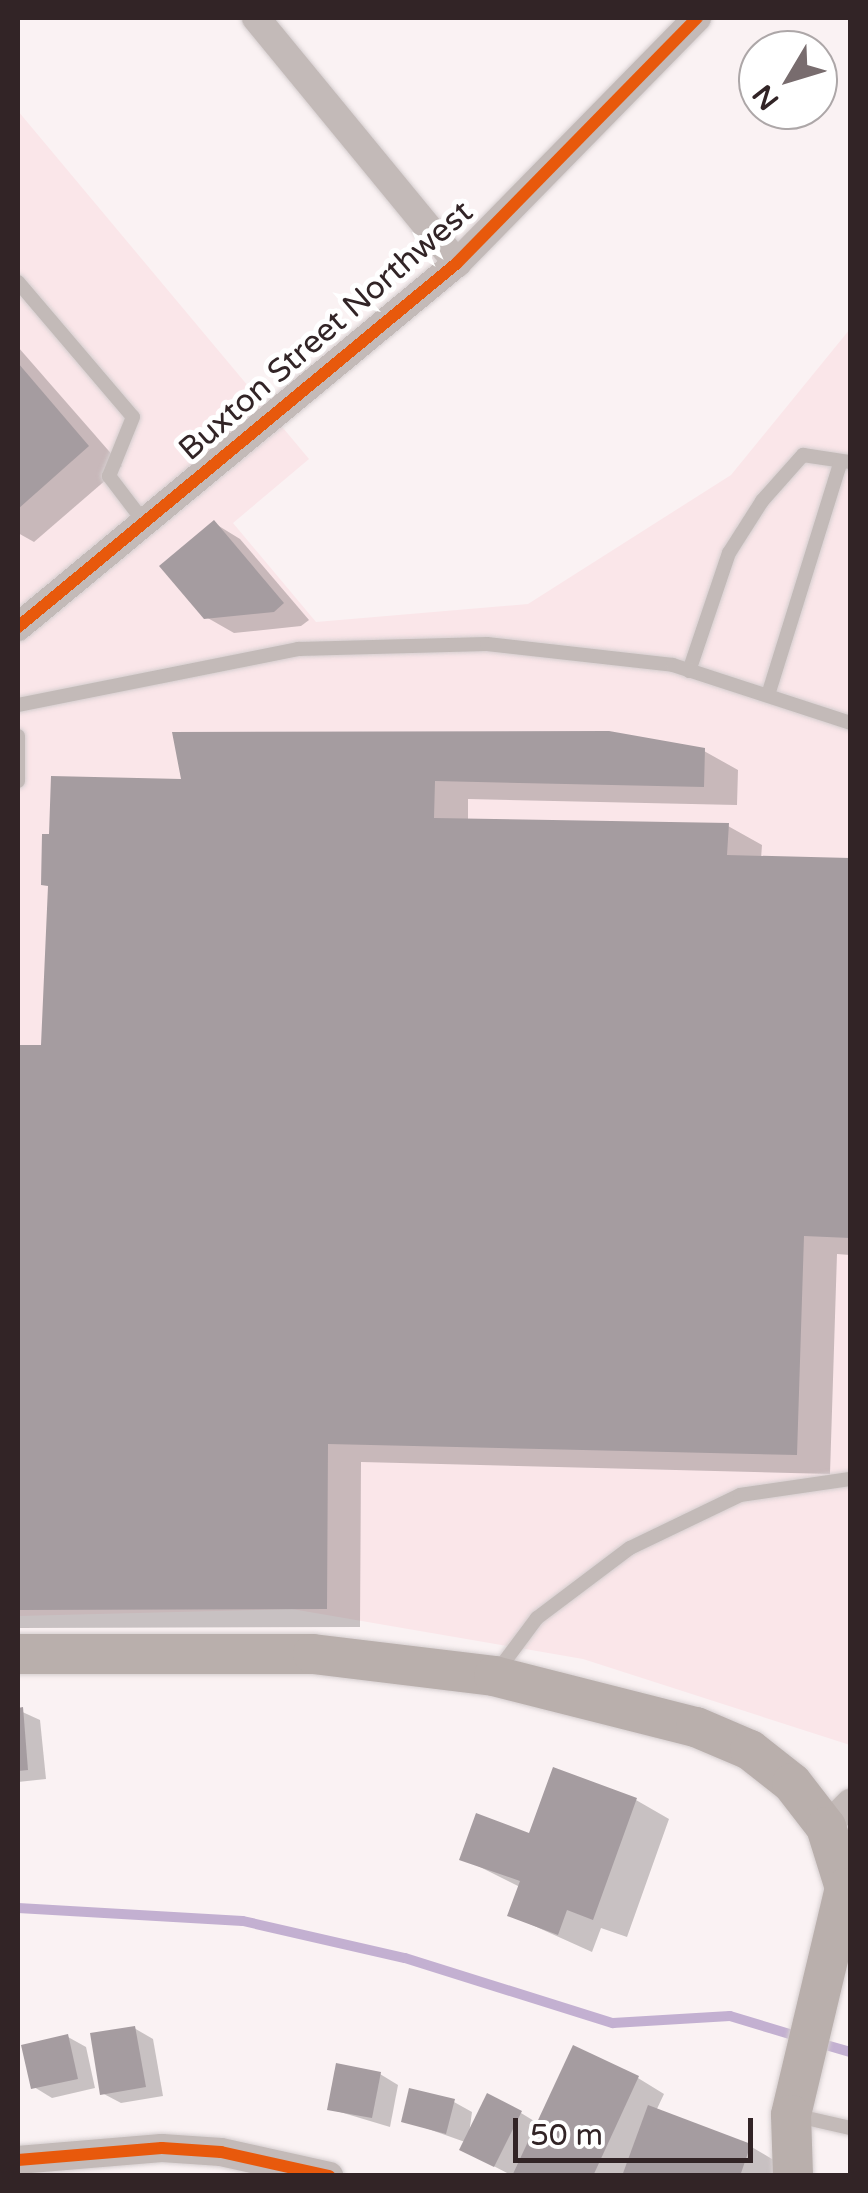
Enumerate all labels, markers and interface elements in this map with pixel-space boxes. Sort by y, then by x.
north arrow [738,30,838,130]
text: N [746,78,786,117]
street label: Buxton Street Northwest [171,193,481,469]
scale bar [518,2098,758,2160]
text: 50 m [530,2117,603,2154]

